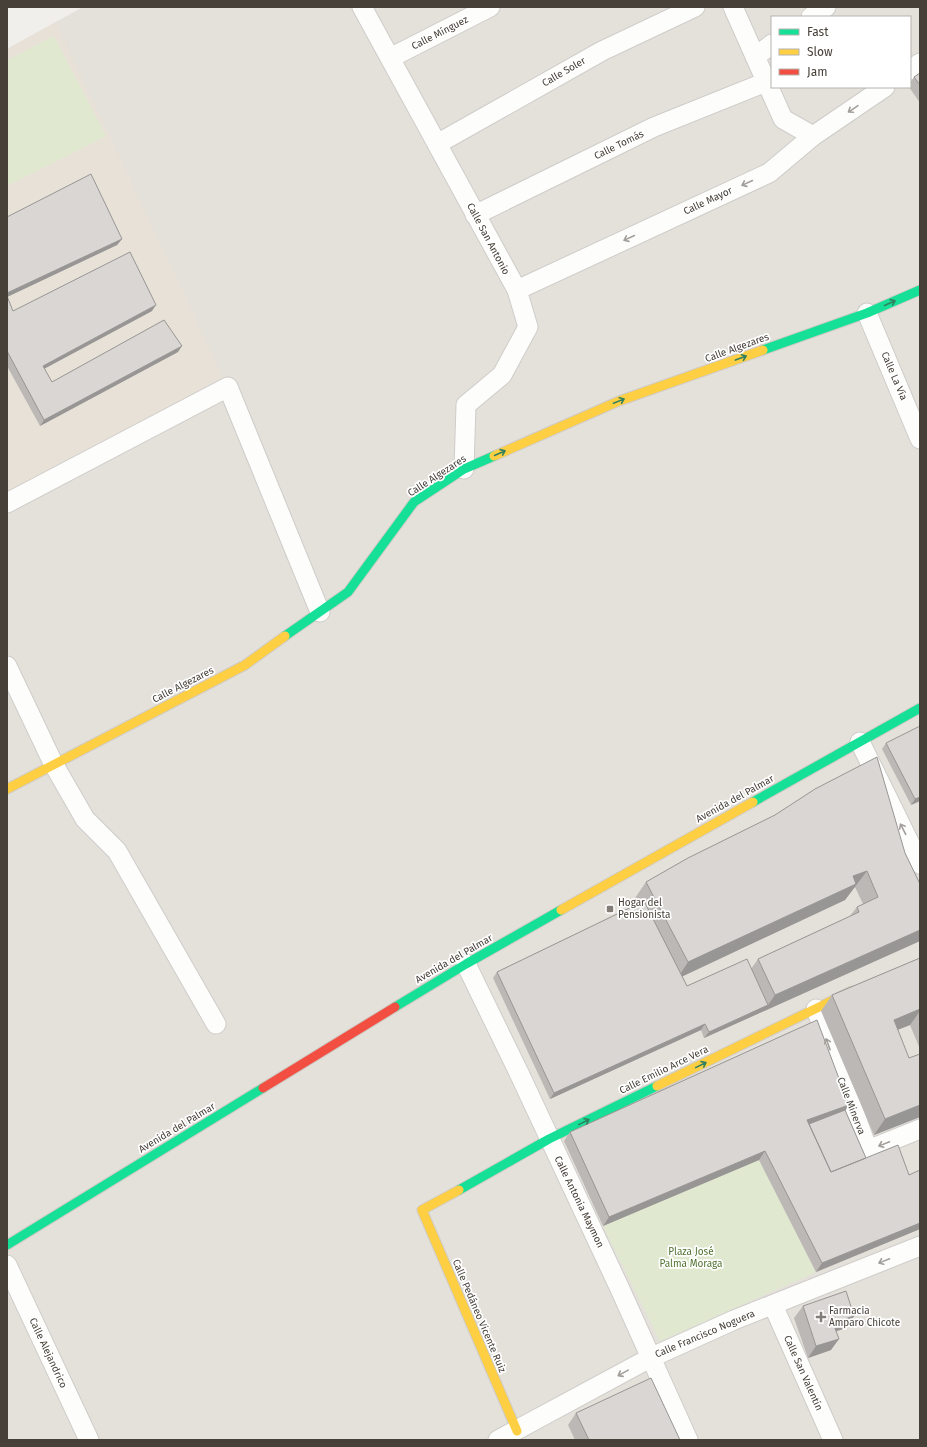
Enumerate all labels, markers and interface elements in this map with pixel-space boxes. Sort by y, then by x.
street label: Calle Mínguez [409,12,471,52]
legend [771,16,911,88]
text: Fast [807,25,829,39]
text: Slow [807,45,833,59]
street label: Calle Soler [540,55,588,89]
text: Jam [807,65,827,79]
one-way arrow [848,105,859,113]
street label: Calle Tomás [592,128,646,162]
one-way arrow [741,180,753,187]
street label: Calle Mayor [682,184,734,218]
street label: Calle San Antonio [464,201,512,277]
one-way arrow [623,235,635,242]
one-way arrow [883,299,895,306]
street label: Calle Algezares [703,331,771,365]
street label: Calle La Vía [878,349,911,402]
one-way arrow [735,353,747,361]
one-way arrow [612,397,624,405]
one-way arrow [493,449,505,457]
street label: Calle Algezares [406,452,469,499]
street label: Calle Algezares [150,664,216,706]
street label: Avenida del Palmar [694,773,776,825]
one-way arrow [899,823,906,835]
place label: Hogar del Pensionista [618,897,670,921]
marker: Hogar del Pensionista [605,904,615,914]
street label: Avenida del Palmar [413,932,495,986]
one-way arrow [824,1038,832,1050]
street label: Calle Emilio Arce Vera [618,1043,710,1097]
one-way arrow [694,1061,706,1068]
street label: Calle Minerva [835,1075,867,1137]
street label: Avenida del Palmar [137,1100,218,1156]
one-way arrow [577,1118,589,1125]
one-way arrow [878,1141,890,1148]
street label: Calle Antonia Maymon [552,1154,606,1250]
park label: Plaza José Palma Moraga [659,1246,723,1270]
one-way arrow [878,1257,890,1265]
street label: Calle Pedáneo Vicente Ruiz [450,1258,509,1375]
place label: Farmacia Amparo Chicote [829,1305,900,1329]
street label: Calle Francisco Noguera [653,1307,757,1361]
marker: Farmacia Amparo Chicote [816,1312,826,1322]
street label: Calle Alejandrico [27,1316,70,1390]
street label: Calle San Valentín [781,1333,826,1413]
one-way arrow [617,1369,629,1377]

